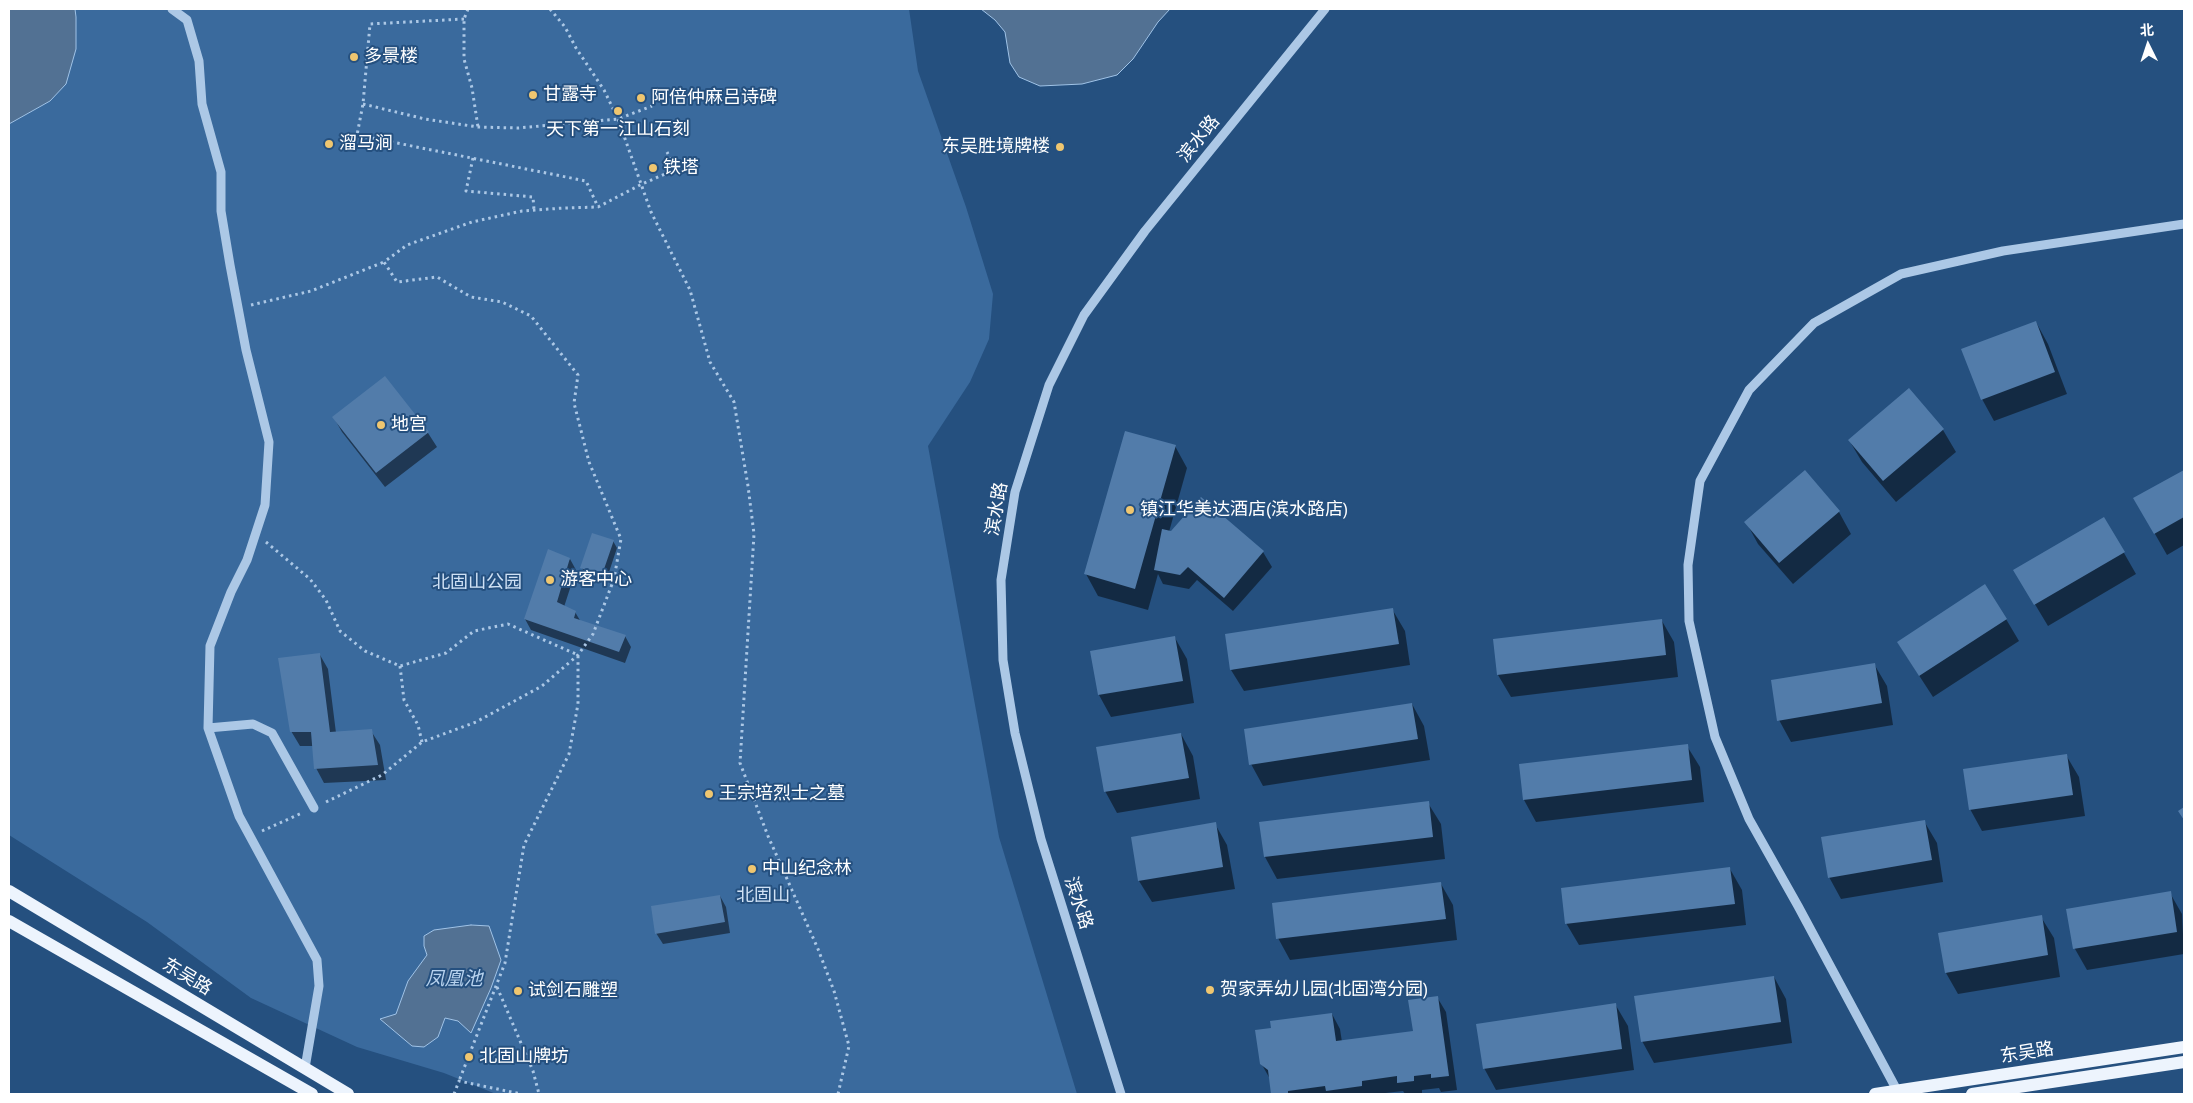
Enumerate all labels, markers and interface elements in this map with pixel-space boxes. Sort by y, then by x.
north arrow [2123,20,2173,70]
text: 北 [2139,21,2155,40]
place label: 多景楼 [364,46,418,68]
marker: 多景楼 [348,51,360,63]
place label: 甘露寺 [543,84,597,106]
place label: 阿倍仲麻吕诗碑 [651,87,777,109]
marker: 甘露寺 [527,89,539,101]
marker: 阿倍仲麻吕诗碑 [635,92,647,104]
marker: 天下第一江山石刻 [612,105,624,117]
street label: 滨水路 [1174,111,1224,167]
place label: 天下第一江山石刻 [546,119,690,141]
place label: 溜马涧 [339,133,393,155]
place label: 东吴胜境牌楼 [942,136,1050,158]
marker: 溜马涧 [323,138,335,150]
marker: 东吴胜境牌楼 [1054,141,1066,153]
place label: 铁塔 [663,157,699,179]
marker: 铁塔 [647,162,659,174]
place label: 地宫 [391,414,427,436]
marker: 地宫 [375,419,387,431]
street label: 滨水路 [982,481,1012,537]
place label: 镇江华美达酒店(滨水路店) [1140,499,1348,521]
marker: 镇江华美达酒店(滨水路店) [1124,504,1136,516]
place label: 游客中心 [560,569,632,591]
park label: 北固山公园 [432,572,522,594]
marker: 游客中心 [544,574,556,586]
place label: 王宗培烈士之墓 [719,783,845,805]
marker: 王宗培烈士之墓 [703,788,715,800]
place label: 中山纪念林 [762,858,852,880]
marker: 中山纪念林 [746,863,758,875]
street label: 滨水路 [1059,874,1097,932]
park label: 北固山 [736,885,790,907]
street label: 东吴路 [158,954,216,1000]
water label: 凤凰池 [426,969,482,991]
place label: 贺家弄幼儿园(北固湾分园) [1220,979,1428,1001]
place label: 试剑石雕塑 [528,980,618,1002]
marker: 贺家弄幼儿园(北固湾分园) [1204,984,1216,996]
marker: 试剑石雕塑 [512,985,524,997]
street label: 东吴路 [1999,1038,2055,1068]
place label: 北固山牌坊 [479,1046,569,1068]
marker: 北固山牌坊 [463,1051,475,1063]

